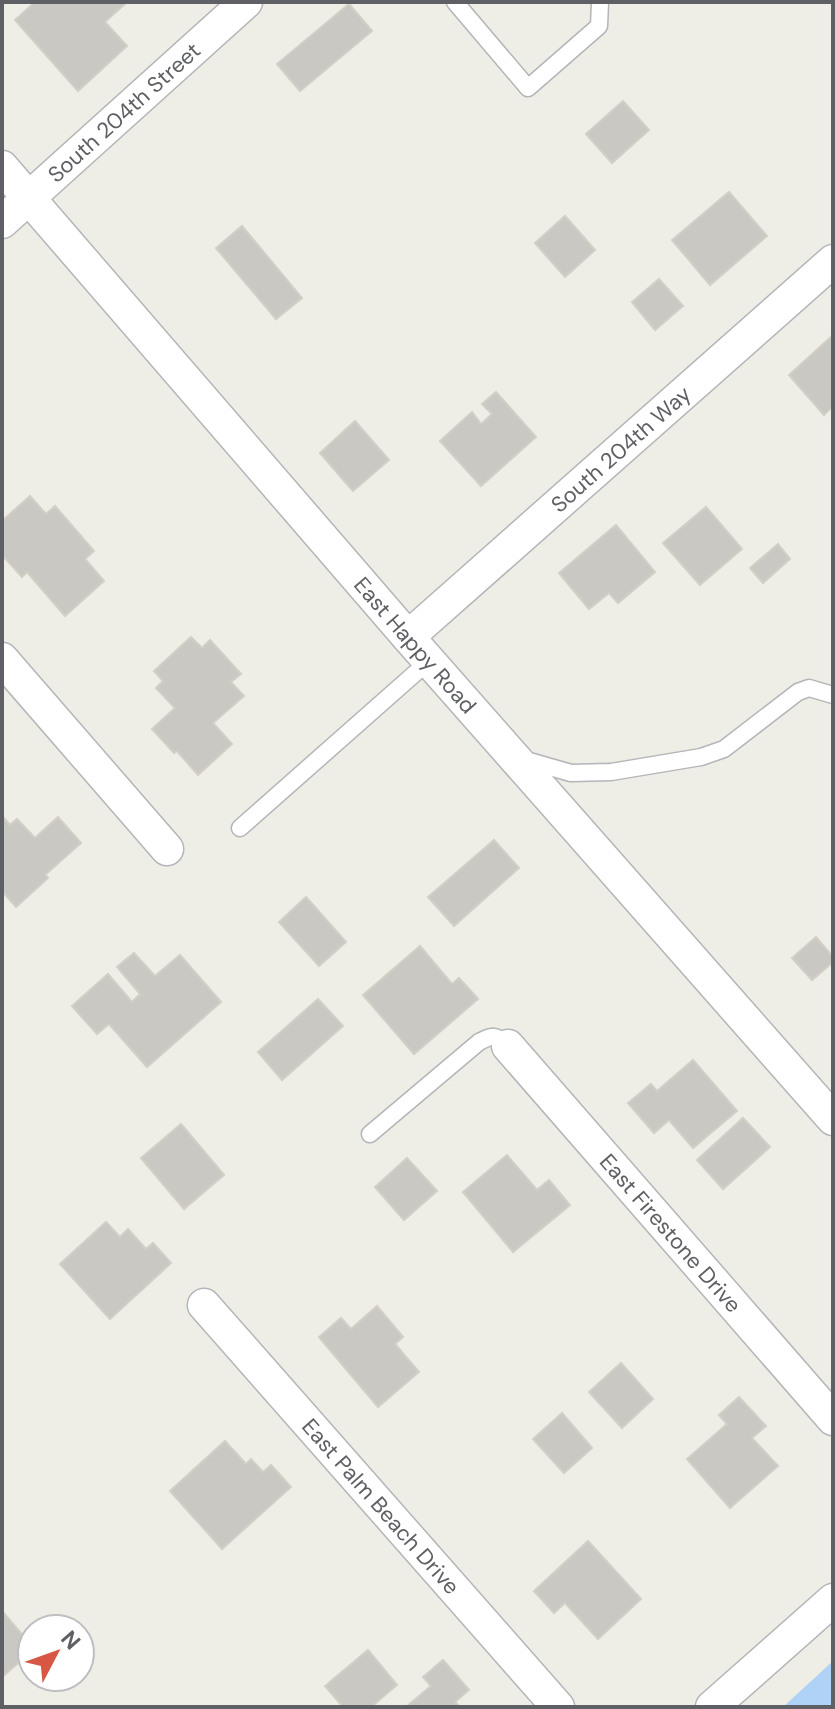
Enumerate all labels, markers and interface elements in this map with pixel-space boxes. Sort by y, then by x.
street label: South 204th Street [41,36,206,189]
street label: South 204th Way [545,379,697,519]
street label: East Happy Road [348,571,483,719]
street label: East Firestone Drive [594,1147,748,1319]
street label: East Palm Beach Drive [296,1412,466,1600]
north arrow [16,1613,96,1693]
text: N [55,1625,87,1656]

